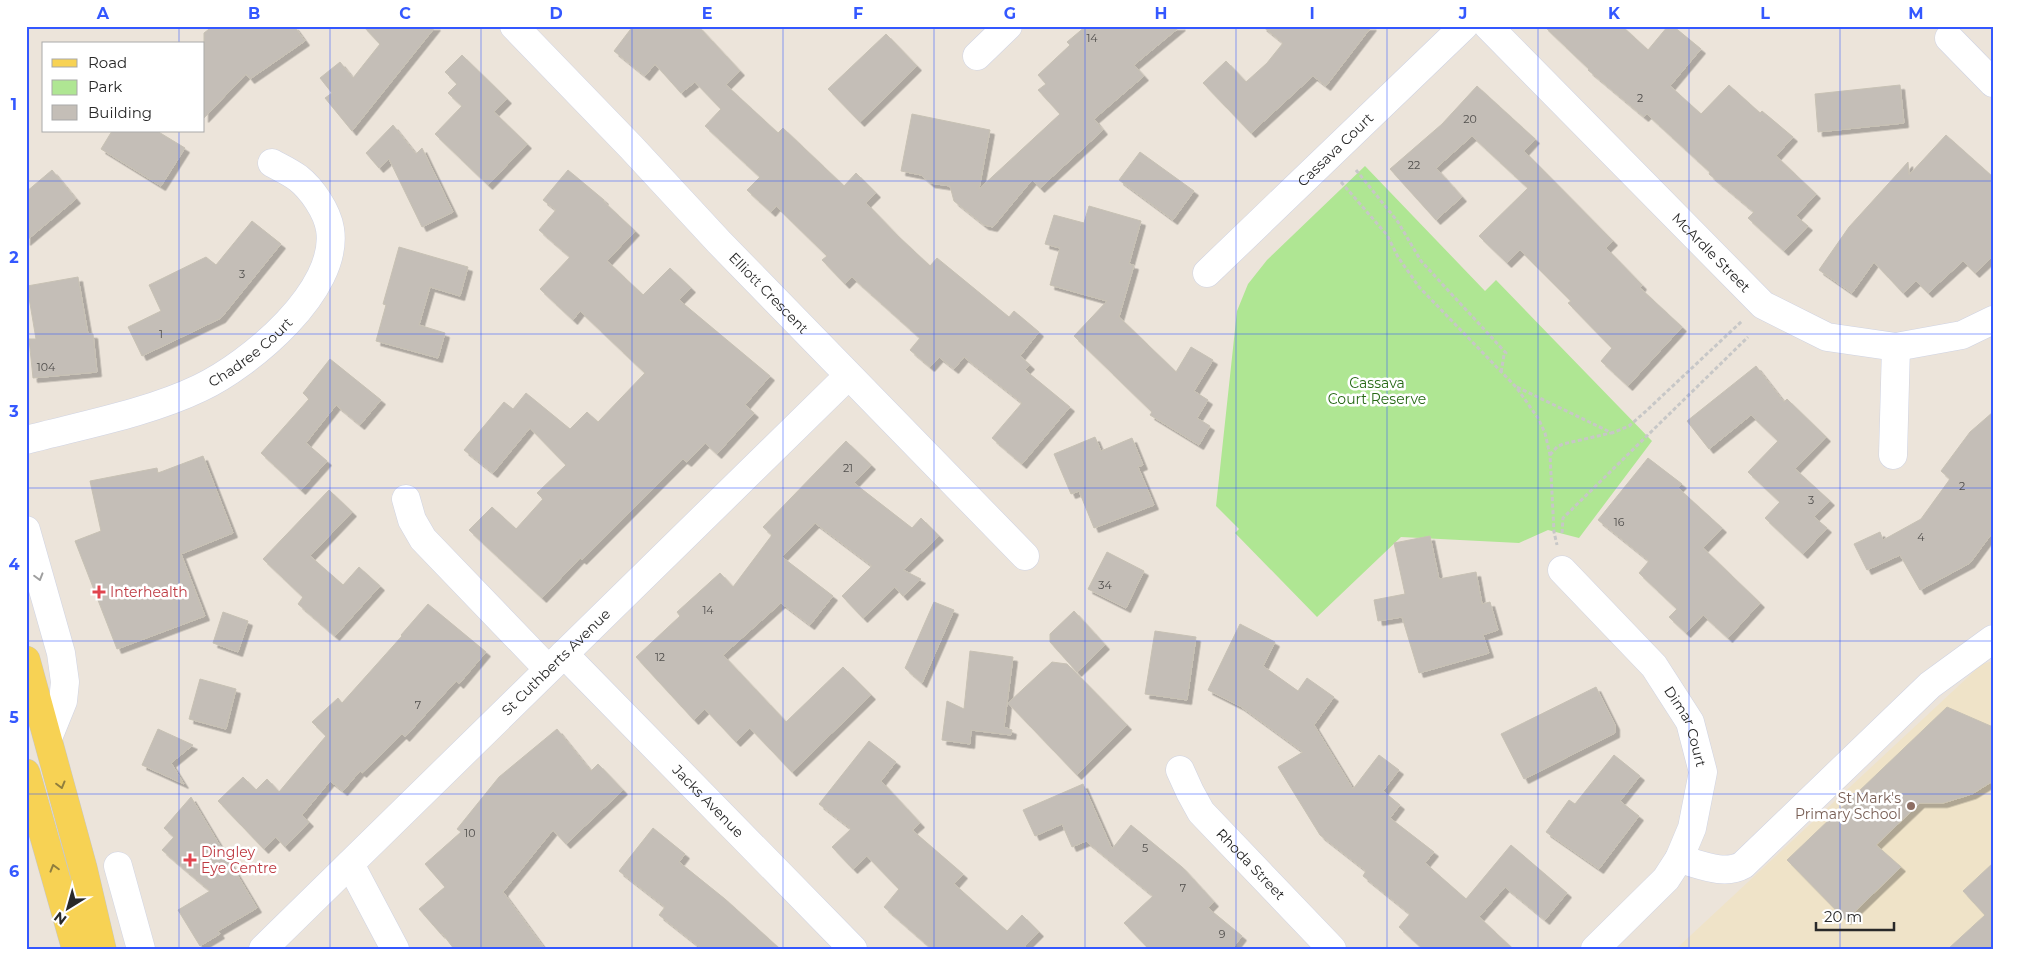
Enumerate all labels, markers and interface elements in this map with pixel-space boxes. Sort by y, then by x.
text: A [96,4,110,23]
text: B [248,4,260,23]
text: C [399,4,411,23]
text: D [549,4,563,23]
text: E [702,4,712,23]
text: F [853,4,863,23]
text: G [1004,4,1016,23]
text: H [1155,4,1167,23]
text: I [1309,4,1315,23]
text: J [1458,4,1467,23]
text: K [1608,4,1621,23]
text: L [1760,4,1770,23]
text: M [1908,4,1924,23]
house number: 14 [1086,31,1098,45]
legend [42,42,205,132]
text: Road [88,53,127,72]
text: Park [88,77,122,96]
house number: 2 [1637,91,1643,105]
text: 1 [11,95,17,114]
text: Building [88,103,152,122]
street label: Cassava Court [1294,109,1377,190]
house number: 20 [1463,112,1477,126]
house number: 22 [1408,158,1420,172]
street label: McArdle Street [1668,209,1755,296]
text: 2 [9,248,19,267]
street label: Elliott Crescent [725,249,812,338]
house number: 3 [239,267,245,281]
street label: Chadree Court [205,313,297,391]
house number: 1 [159,327,163,341]
house number: 104 [37,360,56,374]
park label: Cassava Court Reserve [1328,374,1426,408]
text: 3 [8,402,19,421]
house number: 21 [843,461,853,475]
house number: 2 [1959,479,1965,493]
house number: 3 [1808,493,1814,507]
house number: 16 [1614,515,1625,529]
house number: 4 [1917,530,1925,544]
text: 4 [8,555,20,574]
one-way arrow [34,573,44,581]
house number: 34 [1098,578,1112,592]
place label: Interhealth [110,583,188,601]
marker: Interhealth [92,585,106,599]
house number: 14 [702,603,714,617]
street label: St Cuthberts Avenue [498,605,614,719]
house number: 12 [655,650,665,664]
street label: Dimar Court [1660,683,1710,769]
house number: 7 [415,698,421,712]
text: 5 [9,708,19,727]
street label: Jacks Avenue [668,760,748,841]
one-way arrow [55,780,65,788]
place label: St Mark's Primary School [1795,789,1901,823]
marker: St Mark's Primary School [1905,800,1917,812]
street label: Rhoda Street [1212,825,1289,904]
house number: 10 [464,826,476,840]
house number: 5 [1142,841,1148,855]
place label: Dingley Eye Centre [201,843,277,877]
marker: Dingley Eye Centre [183,853,197,867]
text: 6 [9,862,19,881]
one-way arrow [49,865,59,873]
house number: 7 [1180,881,1186,895]
north arrow [42,882,92,932]
scale bar [1816,900,1894,932]
text: 20 m [1824,907,1862,926]
text: N [50,908,70,929]
house number: 9 [1219,927,1226,941]

